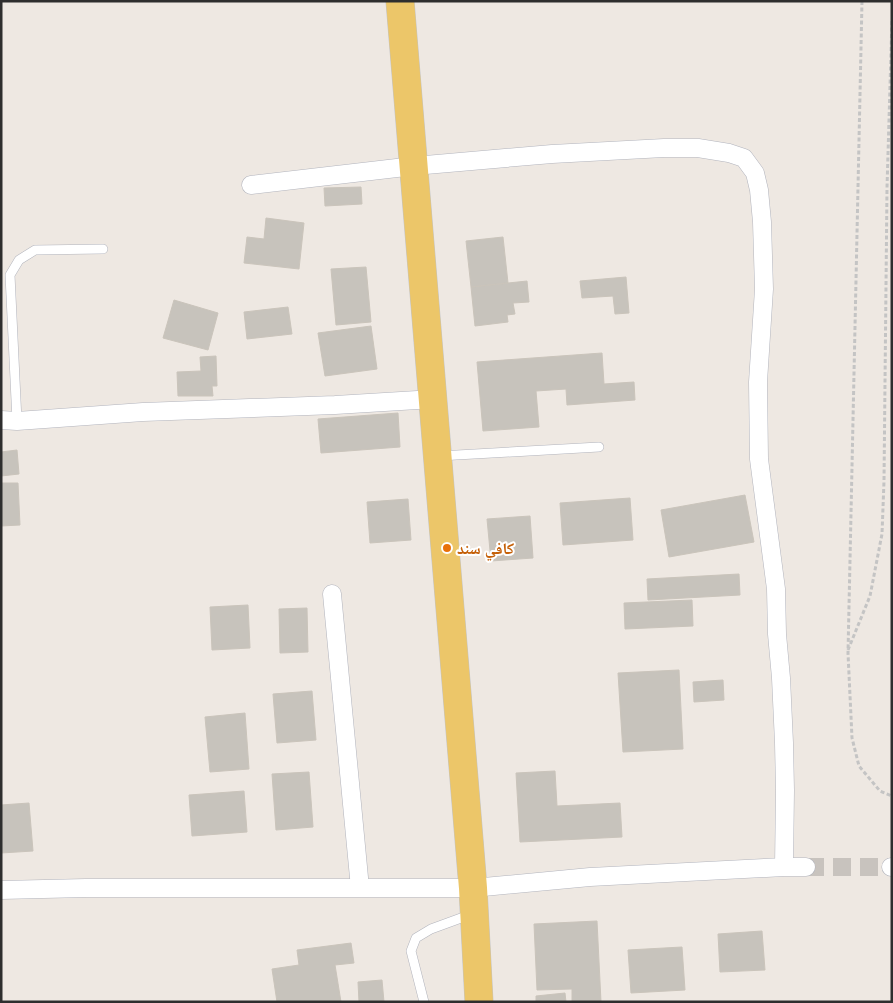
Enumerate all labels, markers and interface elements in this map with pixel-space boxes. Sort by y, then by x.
place label: كافي سند [457,540,514,561]
marker: كافي سند [441,542,453,554]

